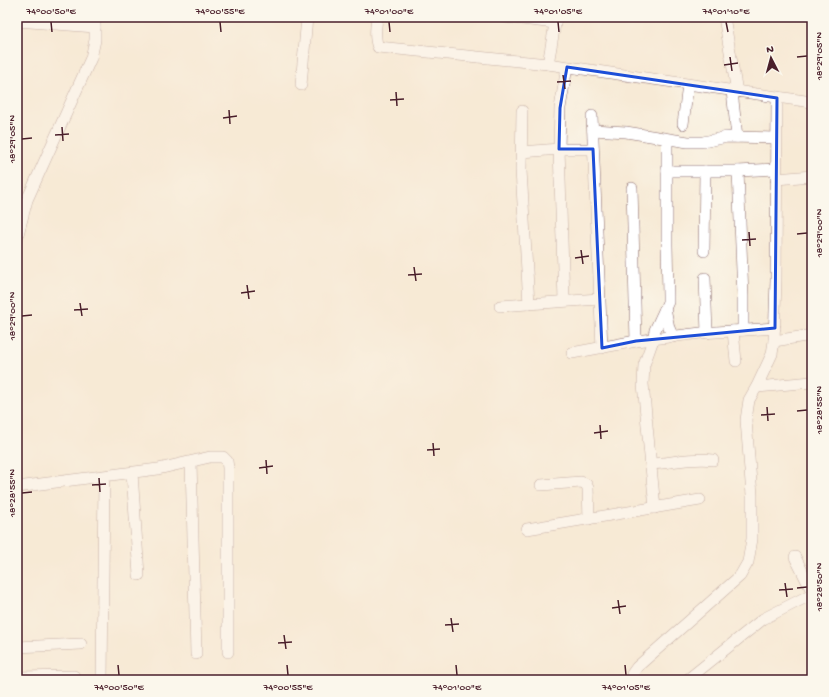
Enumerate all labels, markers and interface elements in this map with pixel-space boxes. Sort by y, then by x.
text: 74°00'50"E [25,6,77,18]
text: 74°00'55"E [194,6,245,18]
text: 74°01'00"E [364,6,414,18]
text: 74°01'05"E [533,6,583,18]
text: 74°01'10"E [702,6,750,18]
text: 18°29'05"N [814,31,826,81]
north arrow [751,38,791,78]
text: N [766,44,774,56]
text: 18°29'05"N [7,114,19,164]
text: 18°29'00"N [814,208,826,258]
text: 18°29'00"N [7,291,19,341]
text: 18°28'55"N [814,385,826,435]
text: 18°28'55"N [7,468,19,518]
text: 18°28'50"N [814,562,826,612]
text: 74°00'50"E [93,682,145,694]
text: 74°00'55"E [262,682,313,694]
text: 74°01'00"E [432,682,482,694]
text: 74°01'05"E [601,682,651,694]

